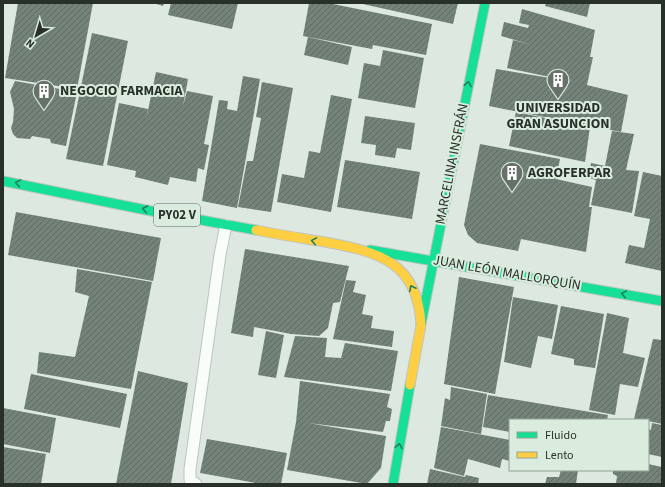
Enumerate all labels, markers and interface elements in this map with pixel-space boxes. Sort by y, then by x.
north arrow [16,16,56,56]
text: N [23,35,38,52]
building icon: UNIVERSIDAD GRAN ASUNCION [545,67,571,100]
building icon: NEGOCIO FARMACIA [31,78,57,111]
place label: NEGOCIO FARMACIA [60,81,184,101]
one-way arrow [464,81,472,87]
place label: UNIVERSIDAD GRAN ASUNCION [506,98,610,134]
street label: MARCELINA INSFRÁN [430,102,474,226]
building icon: AGROFERPAR [499,160,525,193]
place label: AGROFERPAR [527,163,611,183]
one-way arrow [14,180,21,188]
road number: PY02 V [154,204,200,226]
one-way arrow [142,205,148,213]
one-way arrow [311,237,317,245]
street label: JUAN LEÓN MALLORQUÍN [432,250,582,296]
one-way arrow [409,284,417,292]
one-way arrow [621,290,627,299]
legend [509,419,649,471]
text: Fluido [545,427,577,444]
one-way arrow [395,442,403,449]
text: Lento [545,447,574,464]

